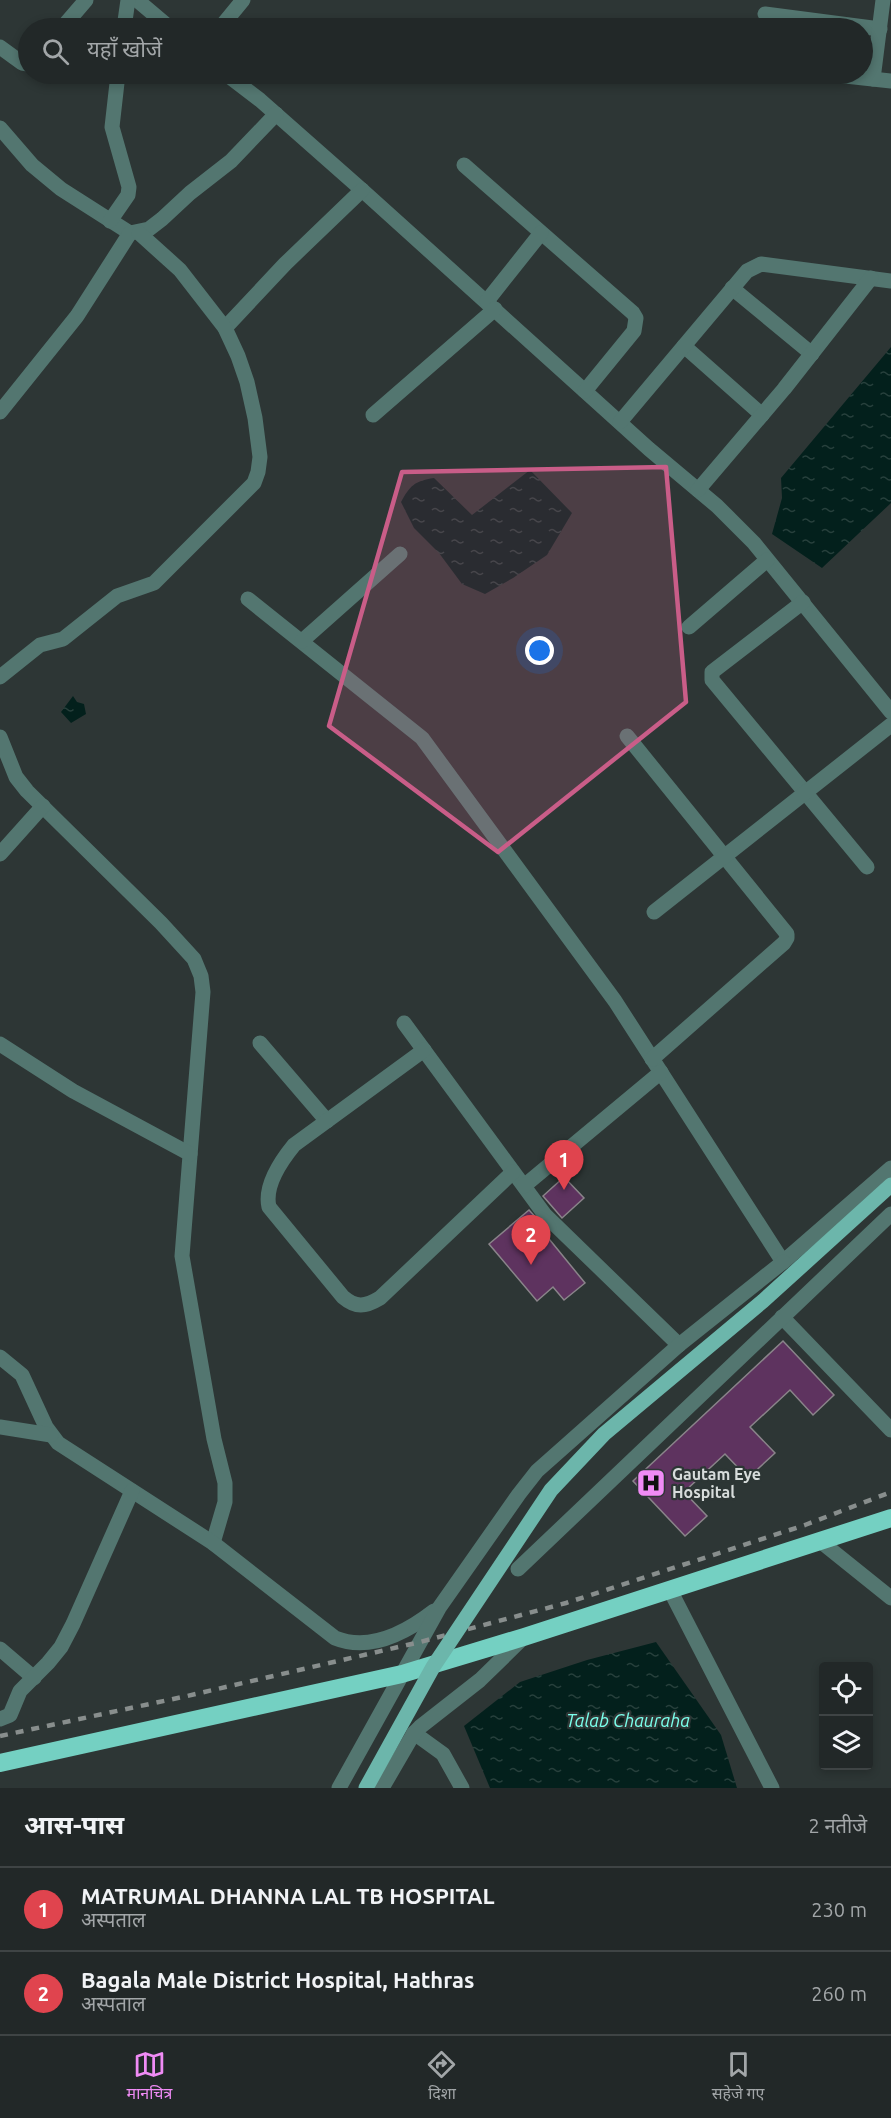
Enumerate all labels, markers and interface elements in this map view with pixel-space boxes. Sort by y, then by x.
search box [18,18,873,84]
icon: search [39,35,72,68]
text: यहाँ खोजें [87,36,162,61]
your location [525,636,554,665]
pin: 1 [544,1140,584,1190]
pin: 2 [512,1216,550,1265]
place label: Gautam Eye Hospital [672,1465,761,1501]
hospital icon: Gautam Eye Hospital [635,1467,667,1499]
map controls [819,1662,873,1770]
button: locate [819,1662,873,1716]
water label: Talab Chauraha [566,1710,690,1730]
button: layers [819,1716,873,1770]
text: आस-पास [24,1810,124,1839]
text: 2 नतीजे [809,1814,867,1837]
text: MATRUMAL DHANNA LAL TB HOSPITAL [81,1883,495,1908]
text: 1 [38,1898,49,1921]
text: 230 m [811,1898,867,1921]
text: अस्पताल [81,1908,146,1931]
text: Bagala Male District Hospital, Hathras [81,1967,474,1992]
text: 2 [38,1982,49,2005]
text: 260 m [811,1982,867,2005]
text: अस्पताल [81,1992,146,2015]
tab: मानचित्र [127,2048,172,2106]
tab: दिशा [425,2048,458,2106]
tab: सहेजे गए [712,2048,764,2106]

